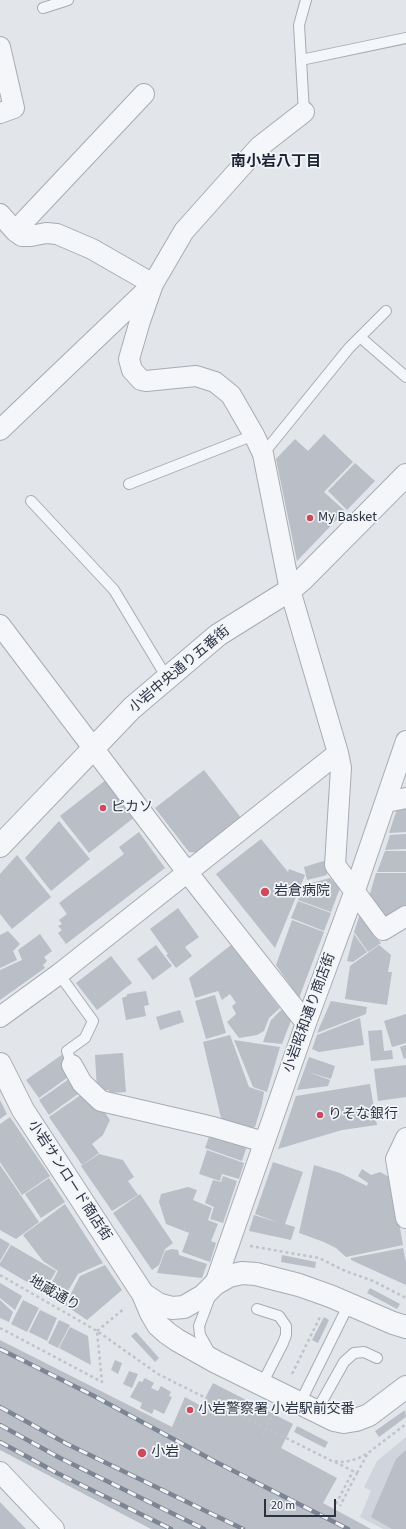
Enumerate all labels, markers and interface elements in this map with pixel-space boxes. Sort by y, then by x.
district label: 南小岩八丁目 [231,154,321,172]
place label: My Basket [318,510,377,526]
marker: My Basket [305,513,315,523]
street label: 小岩中央通り五番街 [126,623,234,717]
place label: ピカソ [111,800,153,816]
marker: ピカソ [98,803,108,813]
place label: 岩倉病院 [274,884,330,900]
marker: 岩倉病院 [259,886,271,898]
street label: 小岩昭和通り商店街 [281,951,339,1075]
place label: りそな銀行 [328,1107,398,1123]
marker: りそな銀行 [315,1110,325,1120]
street label: 小岩サンロード商店街 [24,1118,114,1244]
street label: 地蔵通り [26,1273,82,1315]
place label: 小岩警察署 小岩駅前交番 [198,1402,355,1418]
marker: 小岩警察署 小岩駅前交番 [185,1405,195,1415]
place label: 小岩 [151,1445,179,1461]
marker: 小岩 [136,1447,148,1459]
scale bar [266,1491,338,1517]
text: 20 m [271,1497,295,1514]

